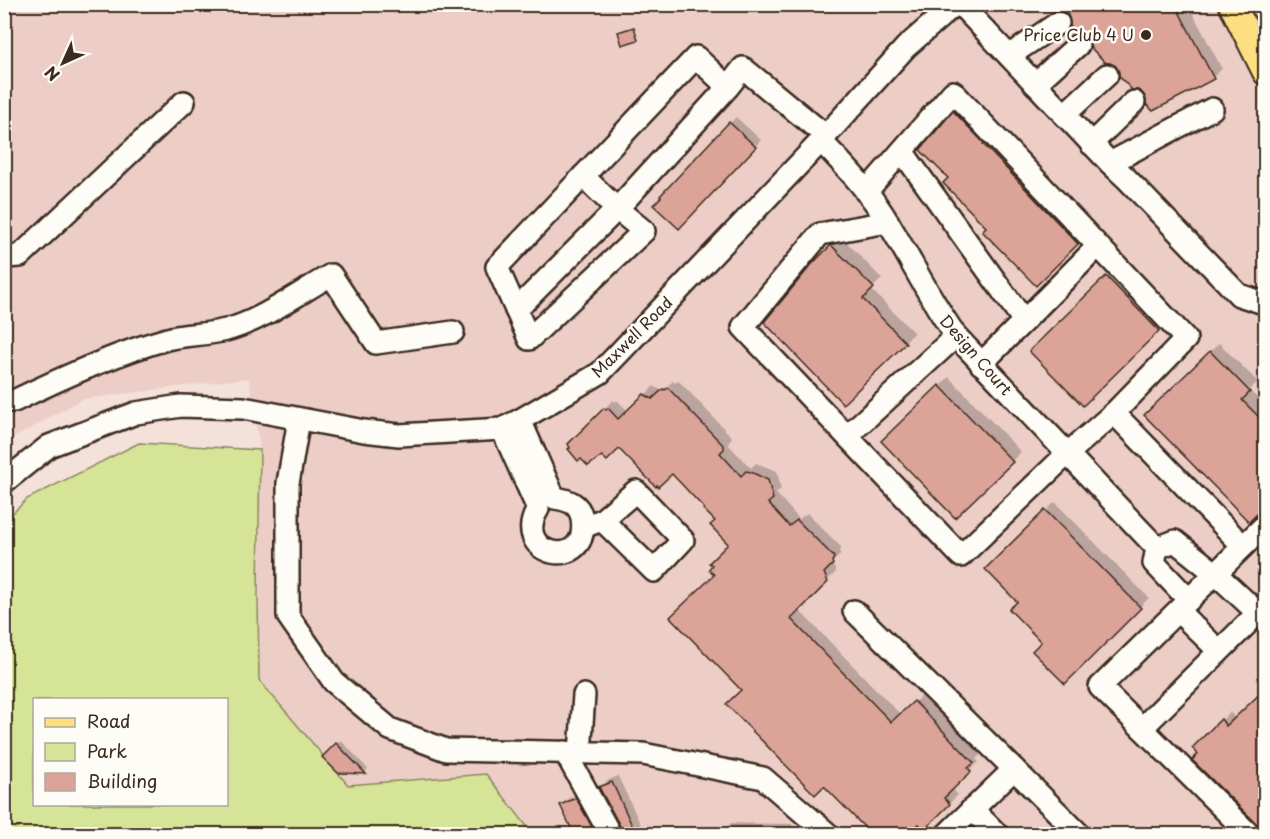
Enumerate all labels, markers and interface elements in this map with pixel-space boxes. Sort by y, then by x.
place label: Price Club 4 U [1023,22,1134,46]
marker: Price Club 4 U [1139,28,1153,42]
north arrow [33,33,93,93]
text: N [39,61,65,87]
street label: Maxwell Road [585,290,677,382]
street label: Design Court [935,309,1019,400]
legend [33,698,228,806]
text: Road [87,707,131,734]
text: Park [87,737,127,764]
text: Building [87,767,157,794]

